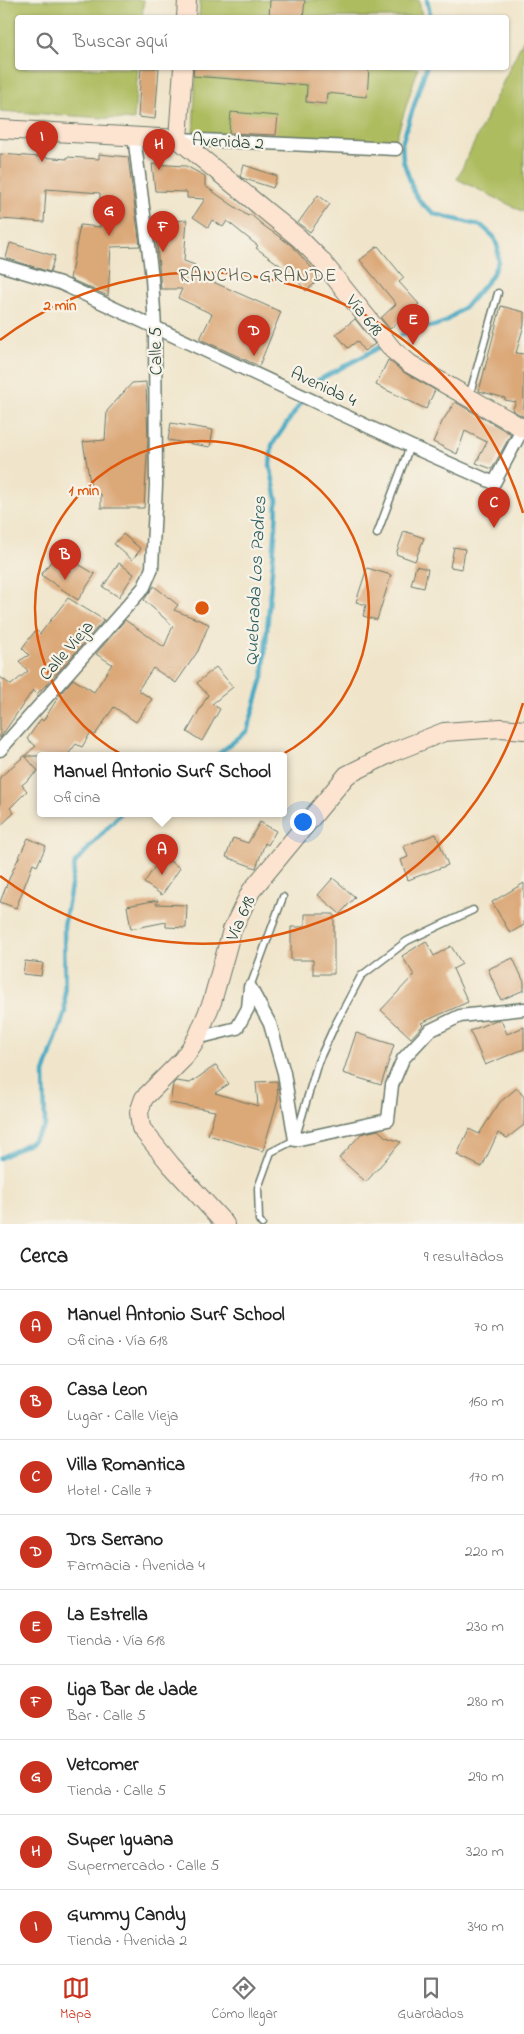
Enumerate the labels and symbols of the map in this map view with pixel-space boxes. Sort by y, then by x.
pin: I [26,121,58,162]
street label: Avenida 2 [191,128,265,158]
pin: H [143,129,175,170]
pin: G [93,195,125,236]
pin: F [147,211,179,252]
district label: RANCHO GRANDE [178,263,338,290]
street label: Vía 618 [338,289,389,343]
text: 2 min [43,295,77,317]
pin: E [397,304,429,345]
pin: D [238,315,270,356]
street label: Calle 5 [144,326,170,375]
street label: Avenida 4 [286,361,361,415]
text: 1 min [69,480,100,502]
pin: C [478,487,510,528]
water label: Quebrada Los Padres [239,495,274,667]
pin: B [49,539,81,580]
centre of rings [193,599,211,617]
street label: Calle Vieja [34,616,101,687]
your location [290,809,316,835]
pin: A [146,834,178,875]
street label: Vía 618 [220,892,263,947]

